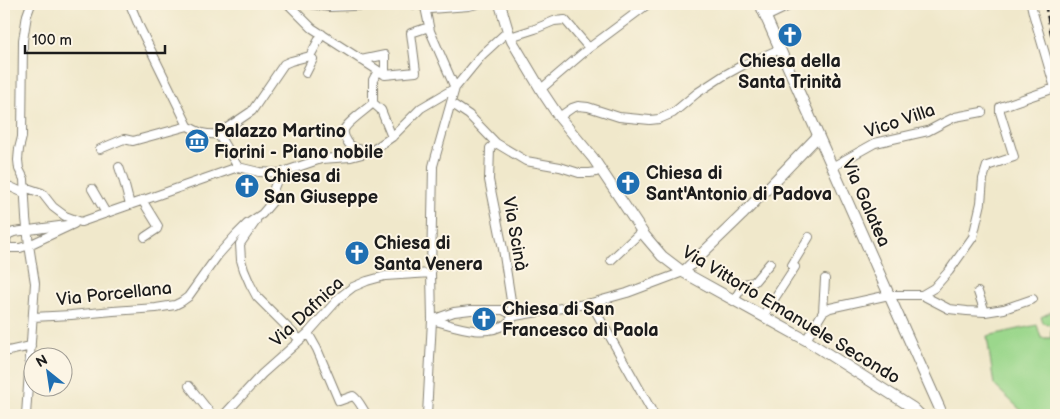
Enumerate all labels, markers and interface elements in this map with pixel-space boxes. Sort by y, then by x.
scale bar [25,22,165,54]
church icon: Chiesa della Santa Trinità [777,22,803,48]
text: 100 m [32,31,72,50]
place label: Chiesa della Santa Trinità [738,51,842,93]
street label: Vico Villa [862,99,938,143]
place label: Palazzo Martino Fiorini - Piano nobile [214,121,383,163]
museum icon: Palazzo Martino Fiorini - Piano nobile [184,128,210,154]
street label: Via Galatea [837,156,895,250]
place label: Chiesa di Sant'Antonio di Padova [646,163,832,205]
place label: Chiesa di San Giuseppe [264,166,378,208]
church icon: Chiesa di Sant'Antonio di Padova [615,170,641,196]
church icon: Chiesa di San Giuseppe [234,173,260,199]
street label: Via Scinà [498,195,532,273]
place label: Chiesa di Santa Venera [374,233,483,275]
church icon: Chiesa di Santa Venera [344,240,370,266]
street label: Via Vittorio Emanuele Secondo [678,241,904,389]
street label: Via Dafnica [266,273,348,351]
street label: Via Porcellana [55,277,173,311]
place label: Chiesa di San Francesco di Paola [502,299,659,341]
church icon: Chiesa di San Francesco di Paola [471,306,497,332]
north arrow [22,346,72,396]
text: N [33,351,51,371]

